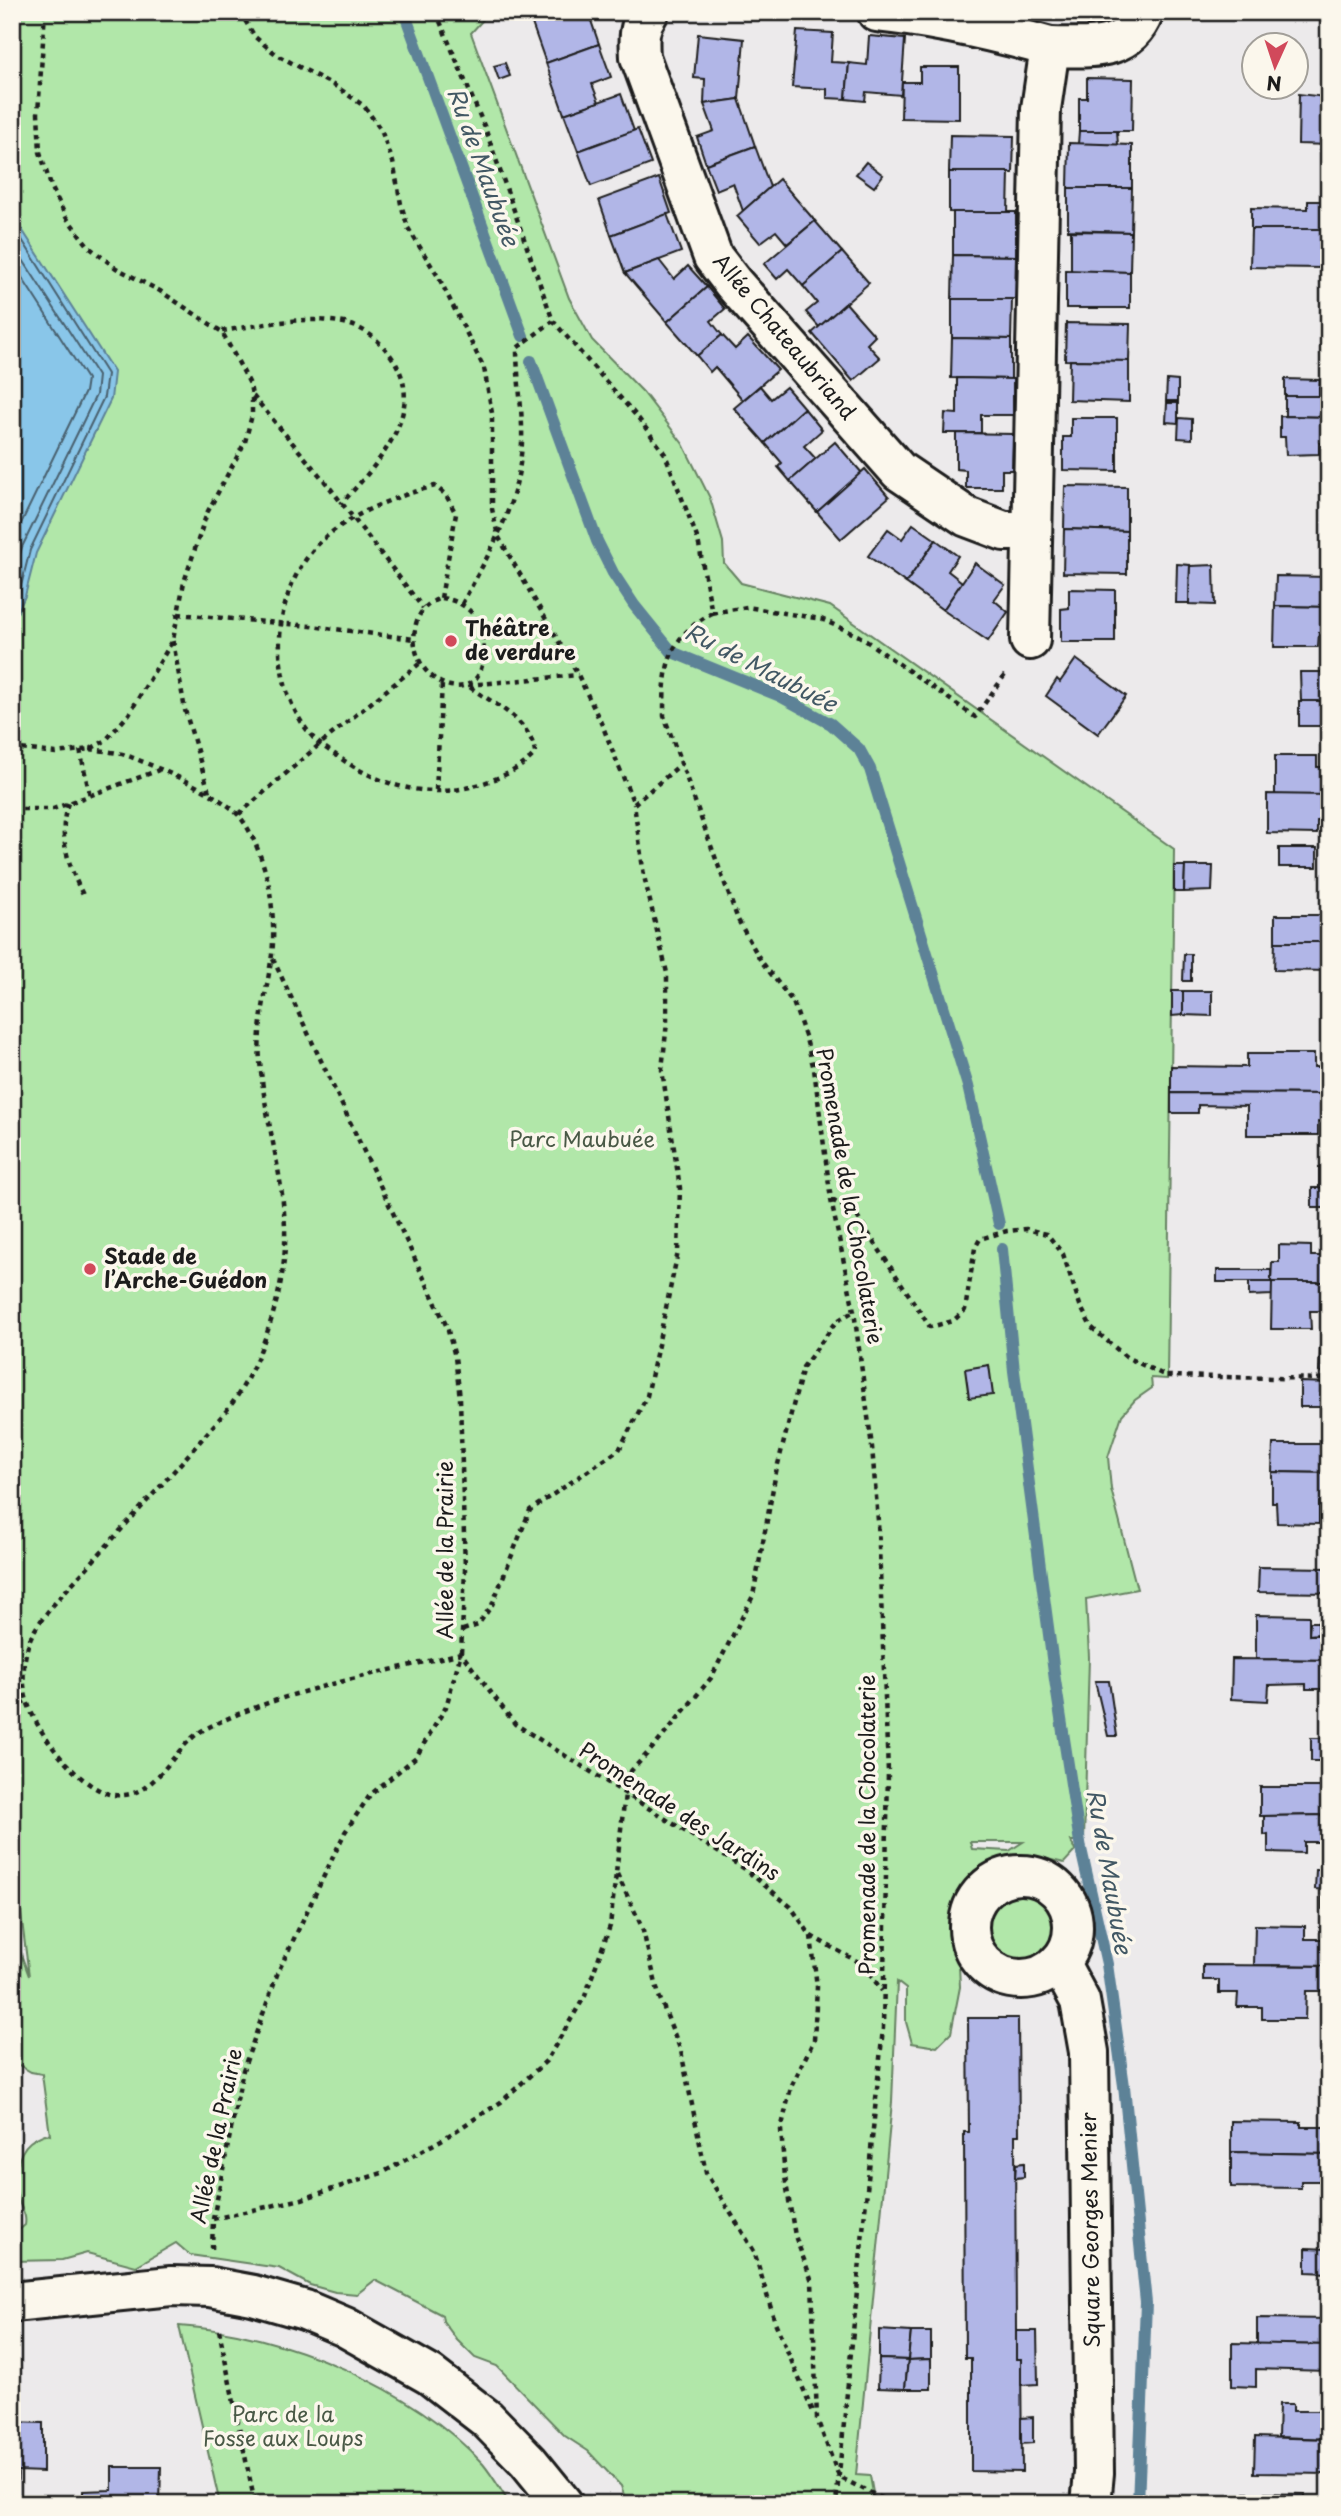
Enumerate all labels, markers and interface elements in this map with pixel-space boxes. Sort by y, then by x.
north arrow [1240,32,1310,102]
text: N [1266,70,1282,98]
water label: Ru de Maubuée [439,82,530,252]
street label: Allée Chateaubriand [706,246,865,426]
place label: Théâtre de verdure [465,611,576,667]
water label: Ru de Maubuée [680,613,845,721]
marker: Théâtre de verdure [443,633,459,649]
street label: Promenade de la Chocolaterie [809,1045,893,1346]
park label: Parc Maubuée [509,1122,655,1154]
place label: Stade de l’Arche-Guédon [104,1239,267,1295]
marker: Stade de l’Arche-Guédon [82,1261,98,1277]
street label: Allée de la Prairie [428,1461,460,1639]
street label: Promenade de la Chocolaterie [850,1675,882,1975]
street label: Promenade des Jardins [573,1733,787,1888]
water label: Ru de Maubuée [1079,1787,1142,1958]
street label: Allée de la Prairie [181,2045,249,2226]
street label: Square Georges Menier [1071,2112,1107,2348]
park label: Parc de la Fosse aux Loups [203,2397,363,2453]

